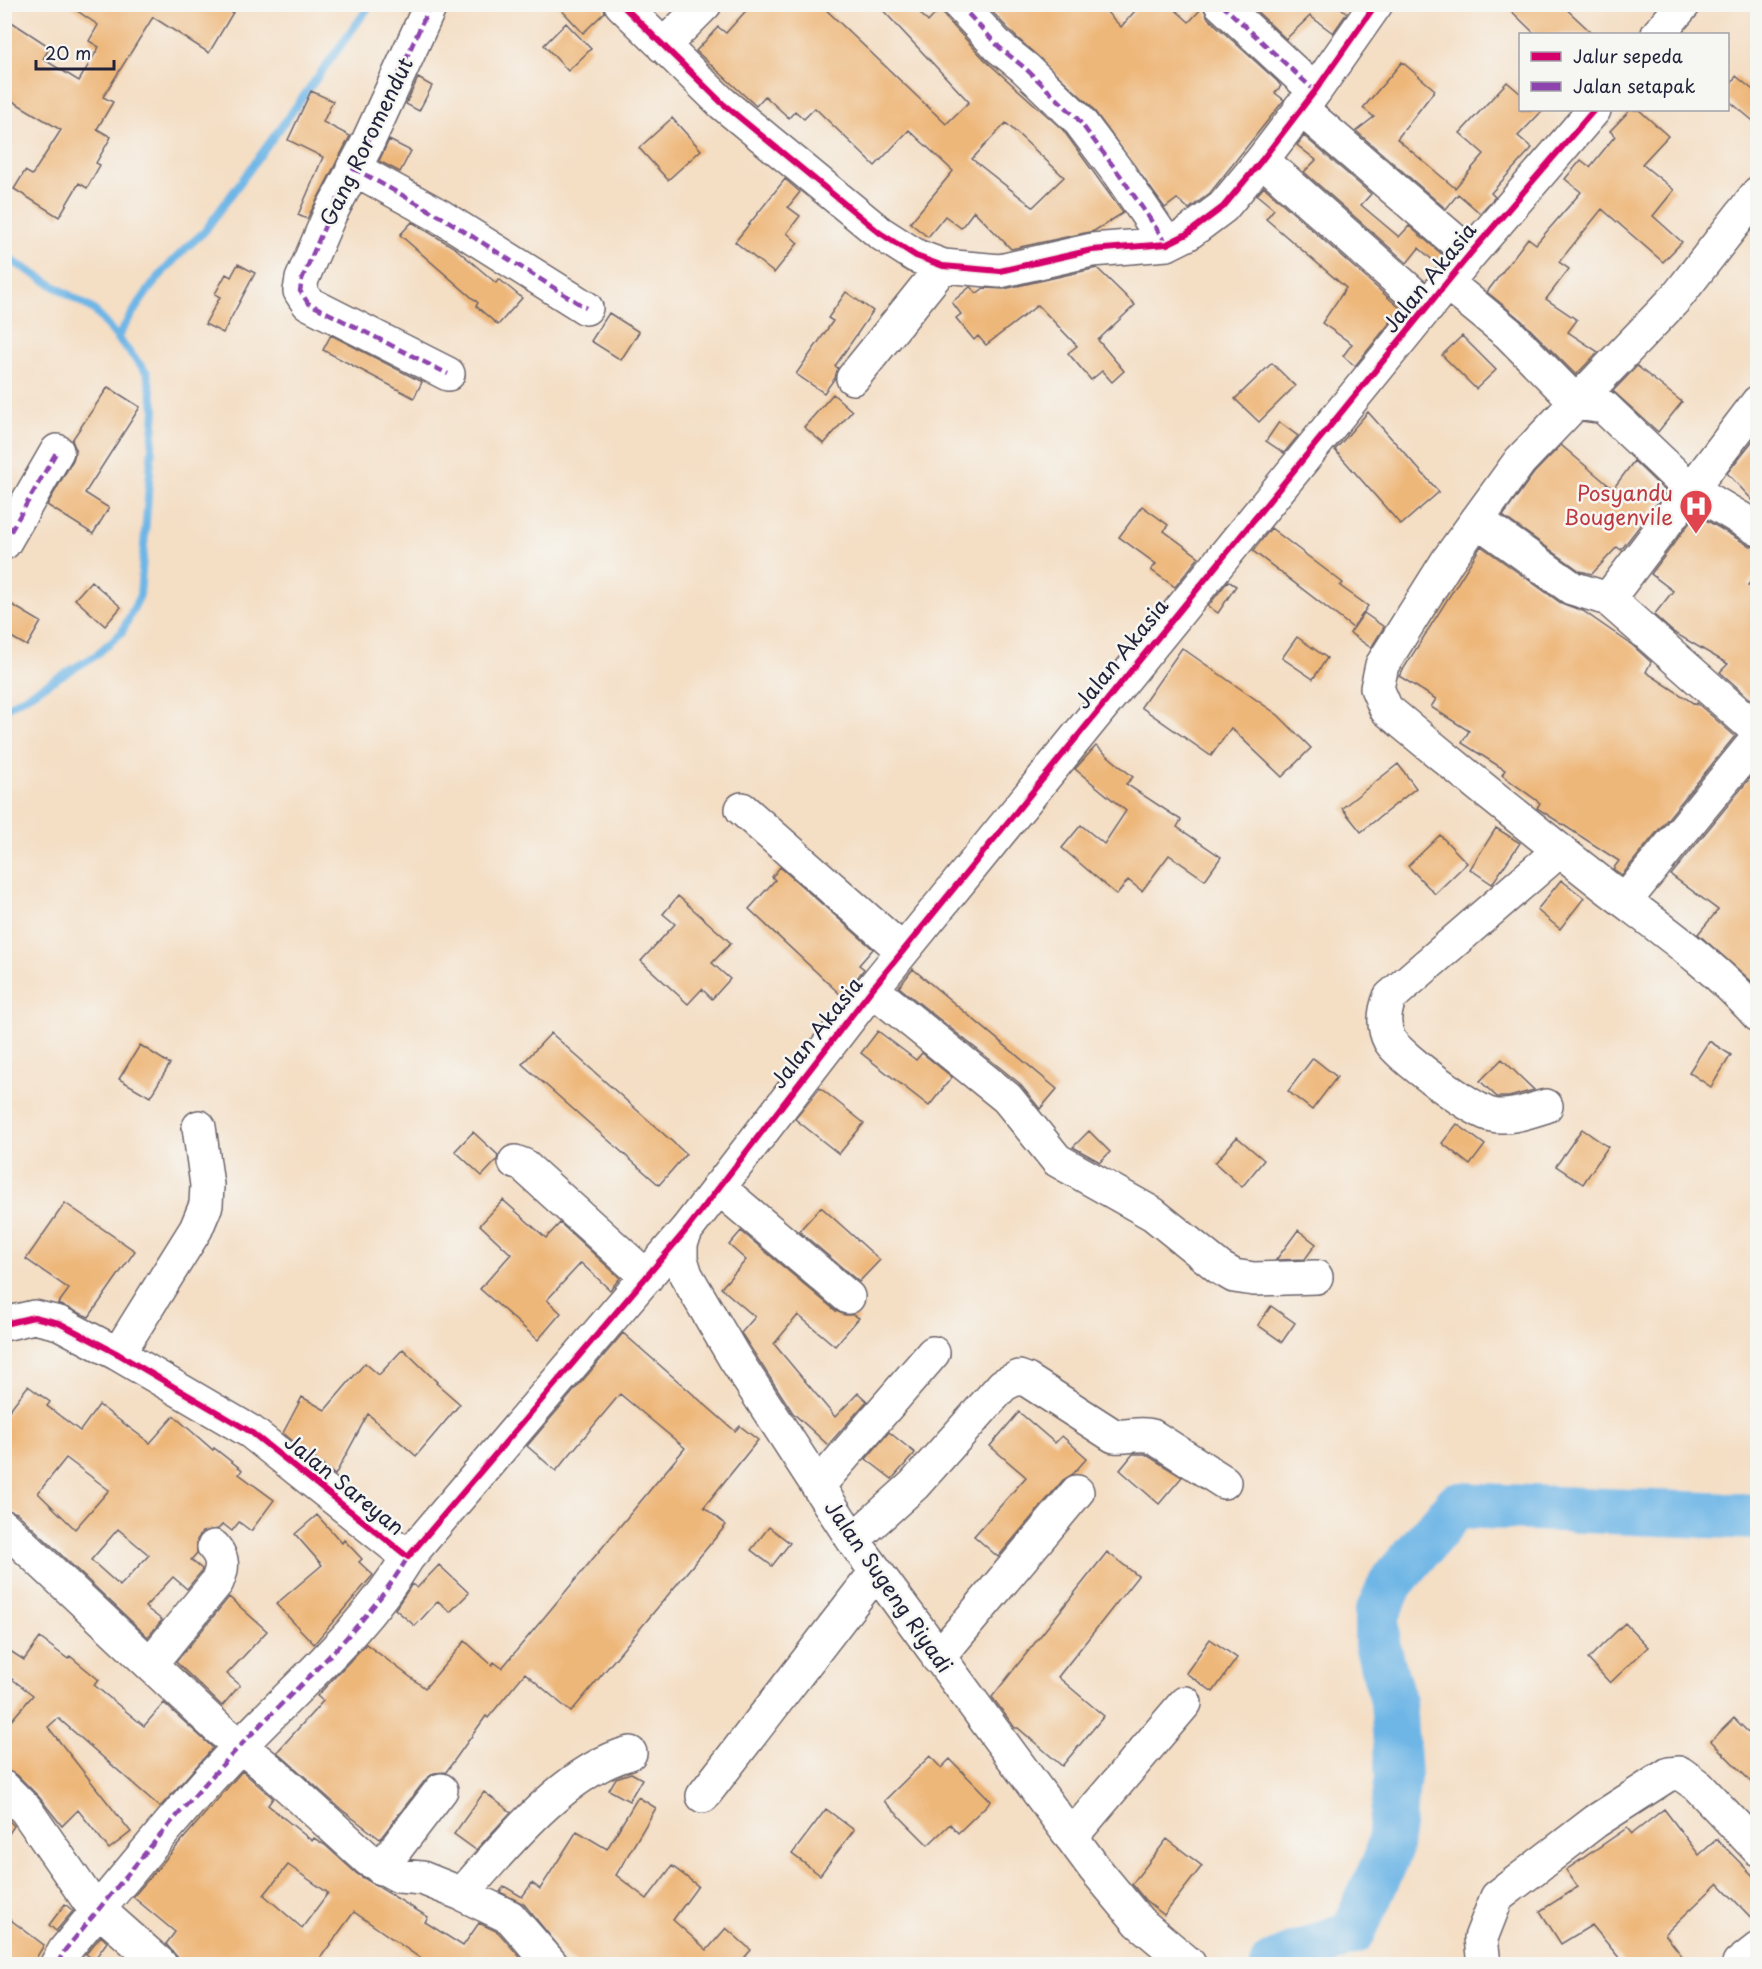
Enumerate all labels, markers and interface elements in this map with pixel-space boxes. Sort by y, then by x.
scale bar [36,33,114,71]
legend [1519,33,1729,111]
text: 20 m [45,39,91,66]
text: Jalur sepeda [1573,42,1683,69]
street label: Gang Roromendut [310,51,420,231]
text: Jalan setapak [1573,72,1695,99]
street label: Jalan Akasia [1374,214,1483,339]
place label: Posyandu Bougenvile [1564,476,1673,532]
hospital icon: Posyandu Bougenvile [1678,488,1714,535]
street label: Jalan Akasia [1066,590,1175,715]
street label: Jalan Akasia [761,969,869,1095]
street label: Jalan Sareyan [278,1425,412,1542]
street label: Jalan Sugeng Riyadi [818,1493,961,1679]

